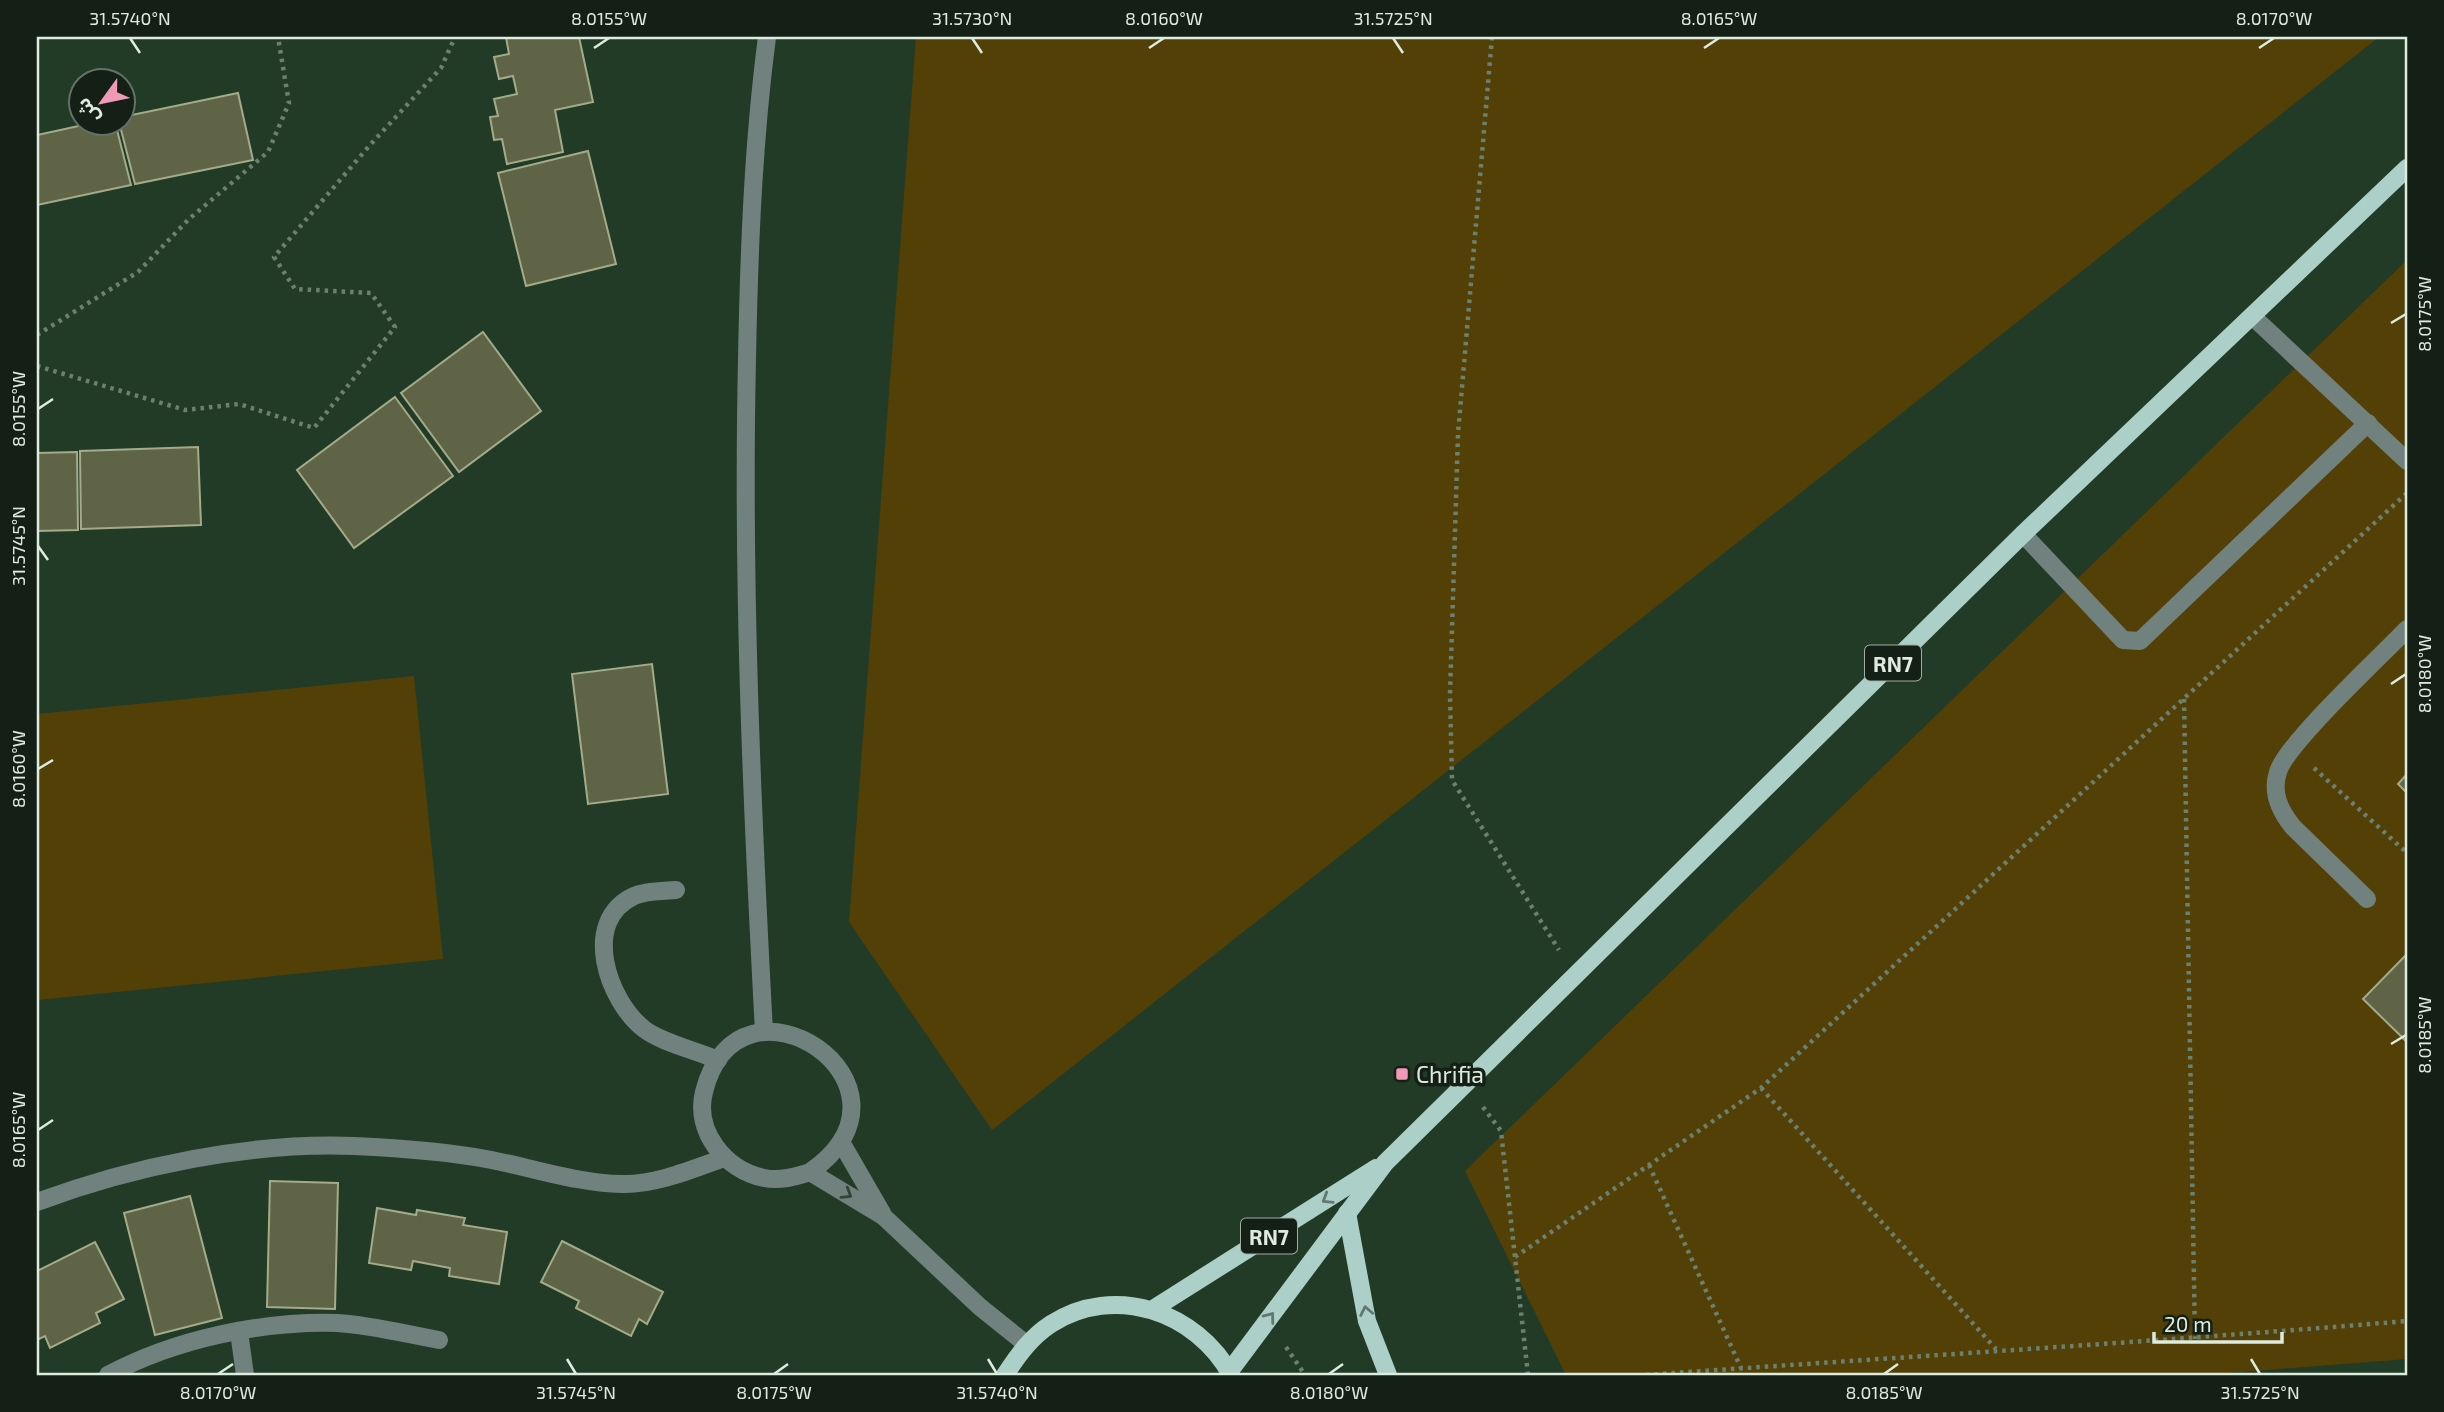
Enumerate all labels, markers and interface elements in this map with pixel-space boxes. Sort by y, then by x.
text: 31.5740°N [89,7,171,29]
text: 8.0155°W [571,7,647,29]
text: 31.5730°N [932,7,1012,29]
text: 8.0160°W [1125,7,1203,29]
text: 31.5725°N [1353,7,1433,29]
text: 8.0165°W [1681,7,1757,29]
text: 8.0170°W [2236,7,2312,29]
north arrow [66,66,136,136]
text: ش [71,94,104,129]
text: 8.0175°W [2413,276,2435,352]
text: 8.0155°W [7,371,29,447]
text: 31.5745°N [7,506,29,586]
text: 8.0180°W [2413,635,2435,713]
road number: RN7 [1865,646,1921,680]
text: 8.0160°W [7,730,29,808]
text: 8.0185°W [2413,996,2435,1074]
place label: Chrifia [1416,1060,1484,1088]
marker: Chrifia [1394,1066,1410,1082]
text: 8.0165°W [7,1092,29,1168]
one-way arrow [839,1186,852,1199]
one-way arrow [1322,1191,1335,1204]
road number: RN7 [1241,1218,1297,1254]
scale bar [2154,1300,2281,1344]
one-way arrow [1359,1305,1374,1317]
text: 20 m [2164,1311,2212,1336]
one-way arrow [1262,1312,1274,1325]
text: 8.0170°W [180,1381,256,1403]
text: 31.5745°N [536,1381,616,1403]
text: 8.0175°W [736,1381,812,1403]
text: 31.5740°N [956,1381,1038,1403]
text: 8.0180°W [1290,1381,1368,1403]
text: 8.0185°W [1845,1381,1923,1403]
text: 31.5725°N [2220,1381,2300,1403]

